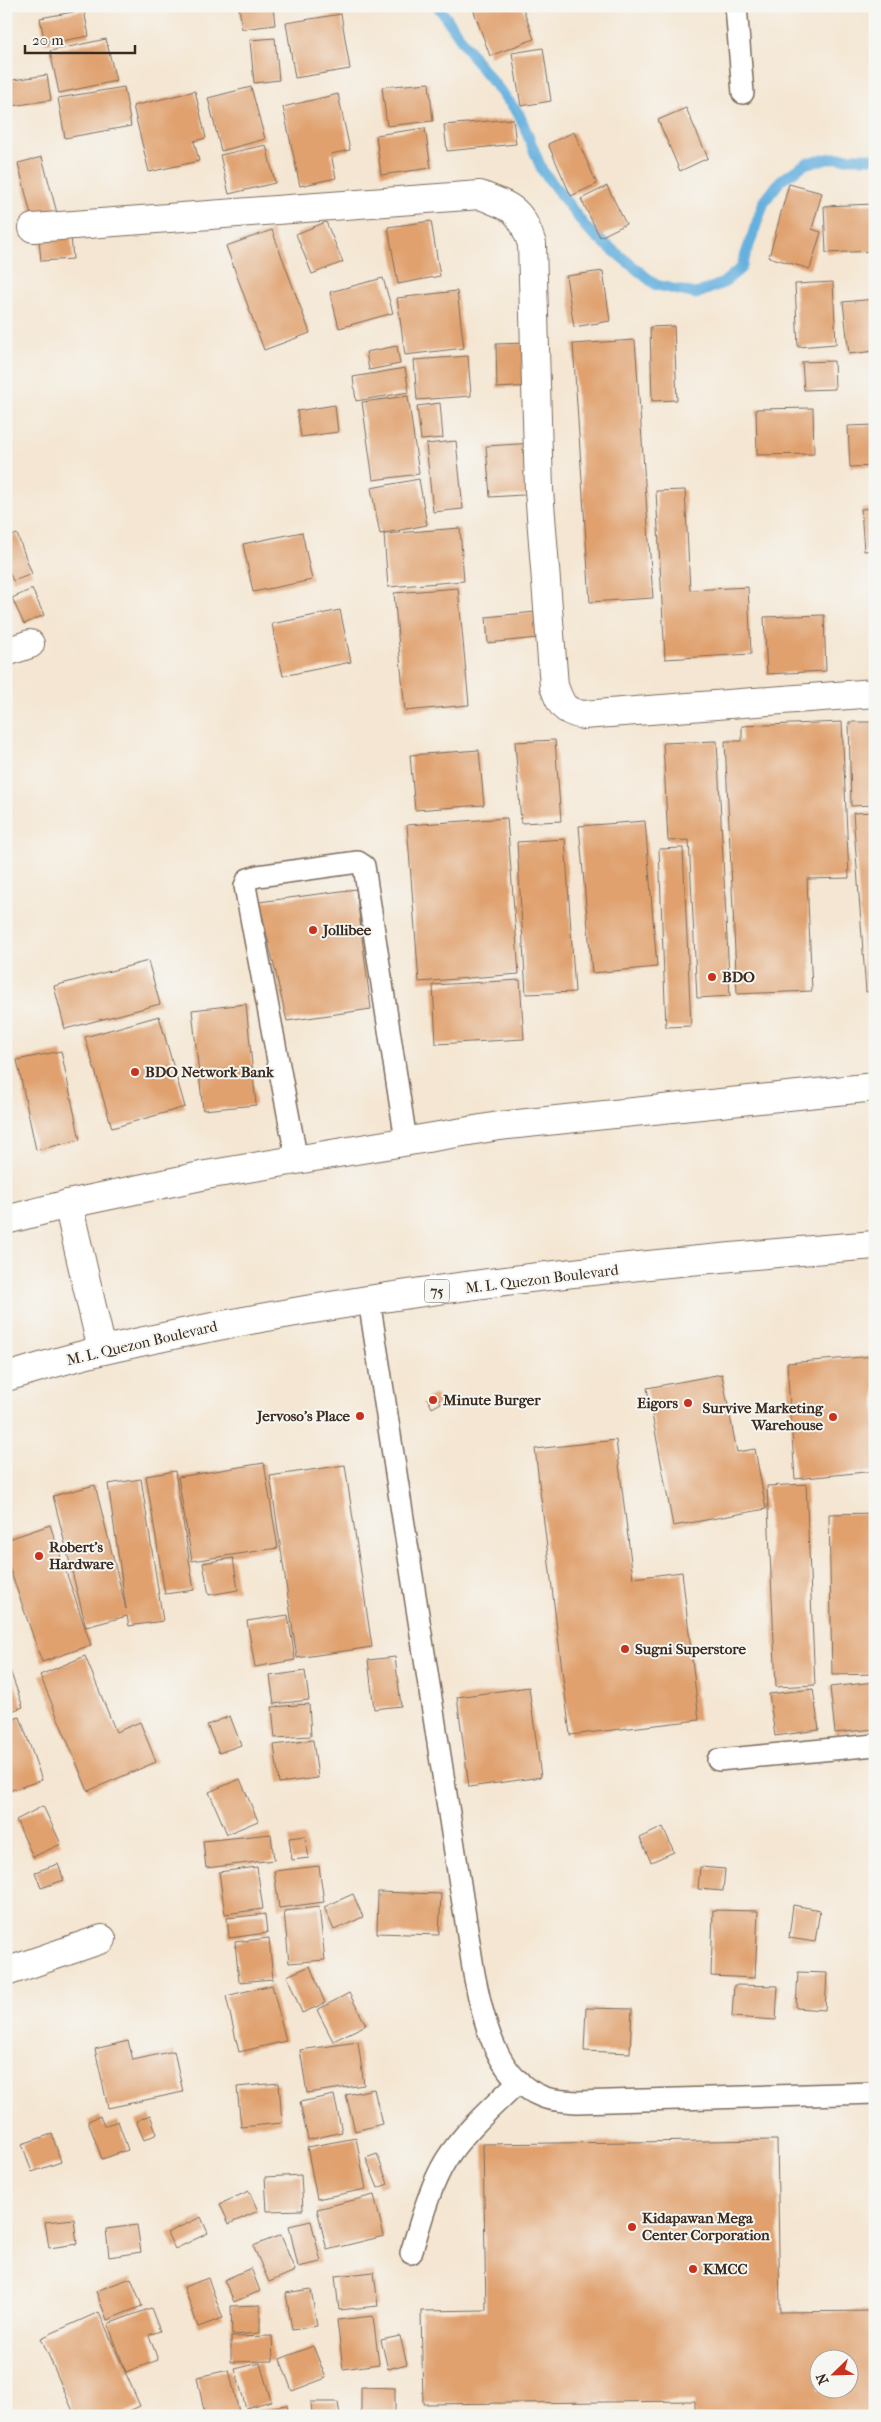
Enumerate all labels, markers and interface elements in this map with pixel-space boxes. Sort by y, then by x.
scale bar [25,22,135,54]
text: 20 m [32,31,64,49]
place label: Jollibee [321,921,372,939]
marker: Jollibee [307,924,319,936]
place label: BDO [722,968,755,986]
marker: BDO [706,971,718,983]
place label: BDO Network Bank [145,1063,275,1081]
marker: BDO Network Bank [129,1066,141,1078]
street label: M. L. Quezon Boulevard [464,1261,620,1297]
road number: 75 [424,1280,450,1302]
street label: M. L. Quezon Boulevard [65,1317,220,1369]
place label: Minute Burger [442,1391,541,1409]
marker: Minute Burger [427,1394,439,1406]
place label: Eigors [637,1394,678,1412]
marker: Eigors [682,1397,694,1409]
place label: Survive Marketing Warehouse [703,1399,824,1434]
place label: Jervoso's Place [255,1407,351,1425]
marker: Jervoso's Place [354,1410,366,1422]
marker: Survive Marketing Warehouse [827,1411,839,1423]
place label: Robert's Hardware [49,1538,114,1573]
marker: Robert's Hardware [33,1550,45,1562]
place label: Sugni Superstore [635,1640,746,1658]
marker: Sugni Superstore [619,1643,631,1655]
place label: Kidapawan Mega Center Corporation [642,2209,770,2244]
marker: Kidapawan Mega Center Corporation [626,2221,638,2233]
place label: KMCC [703,2260,748,2278]
marker: KMCC [687,2263,699,2275]
north arrow [808,2350,858,2400]
text: N [812,2370,832,2387]

